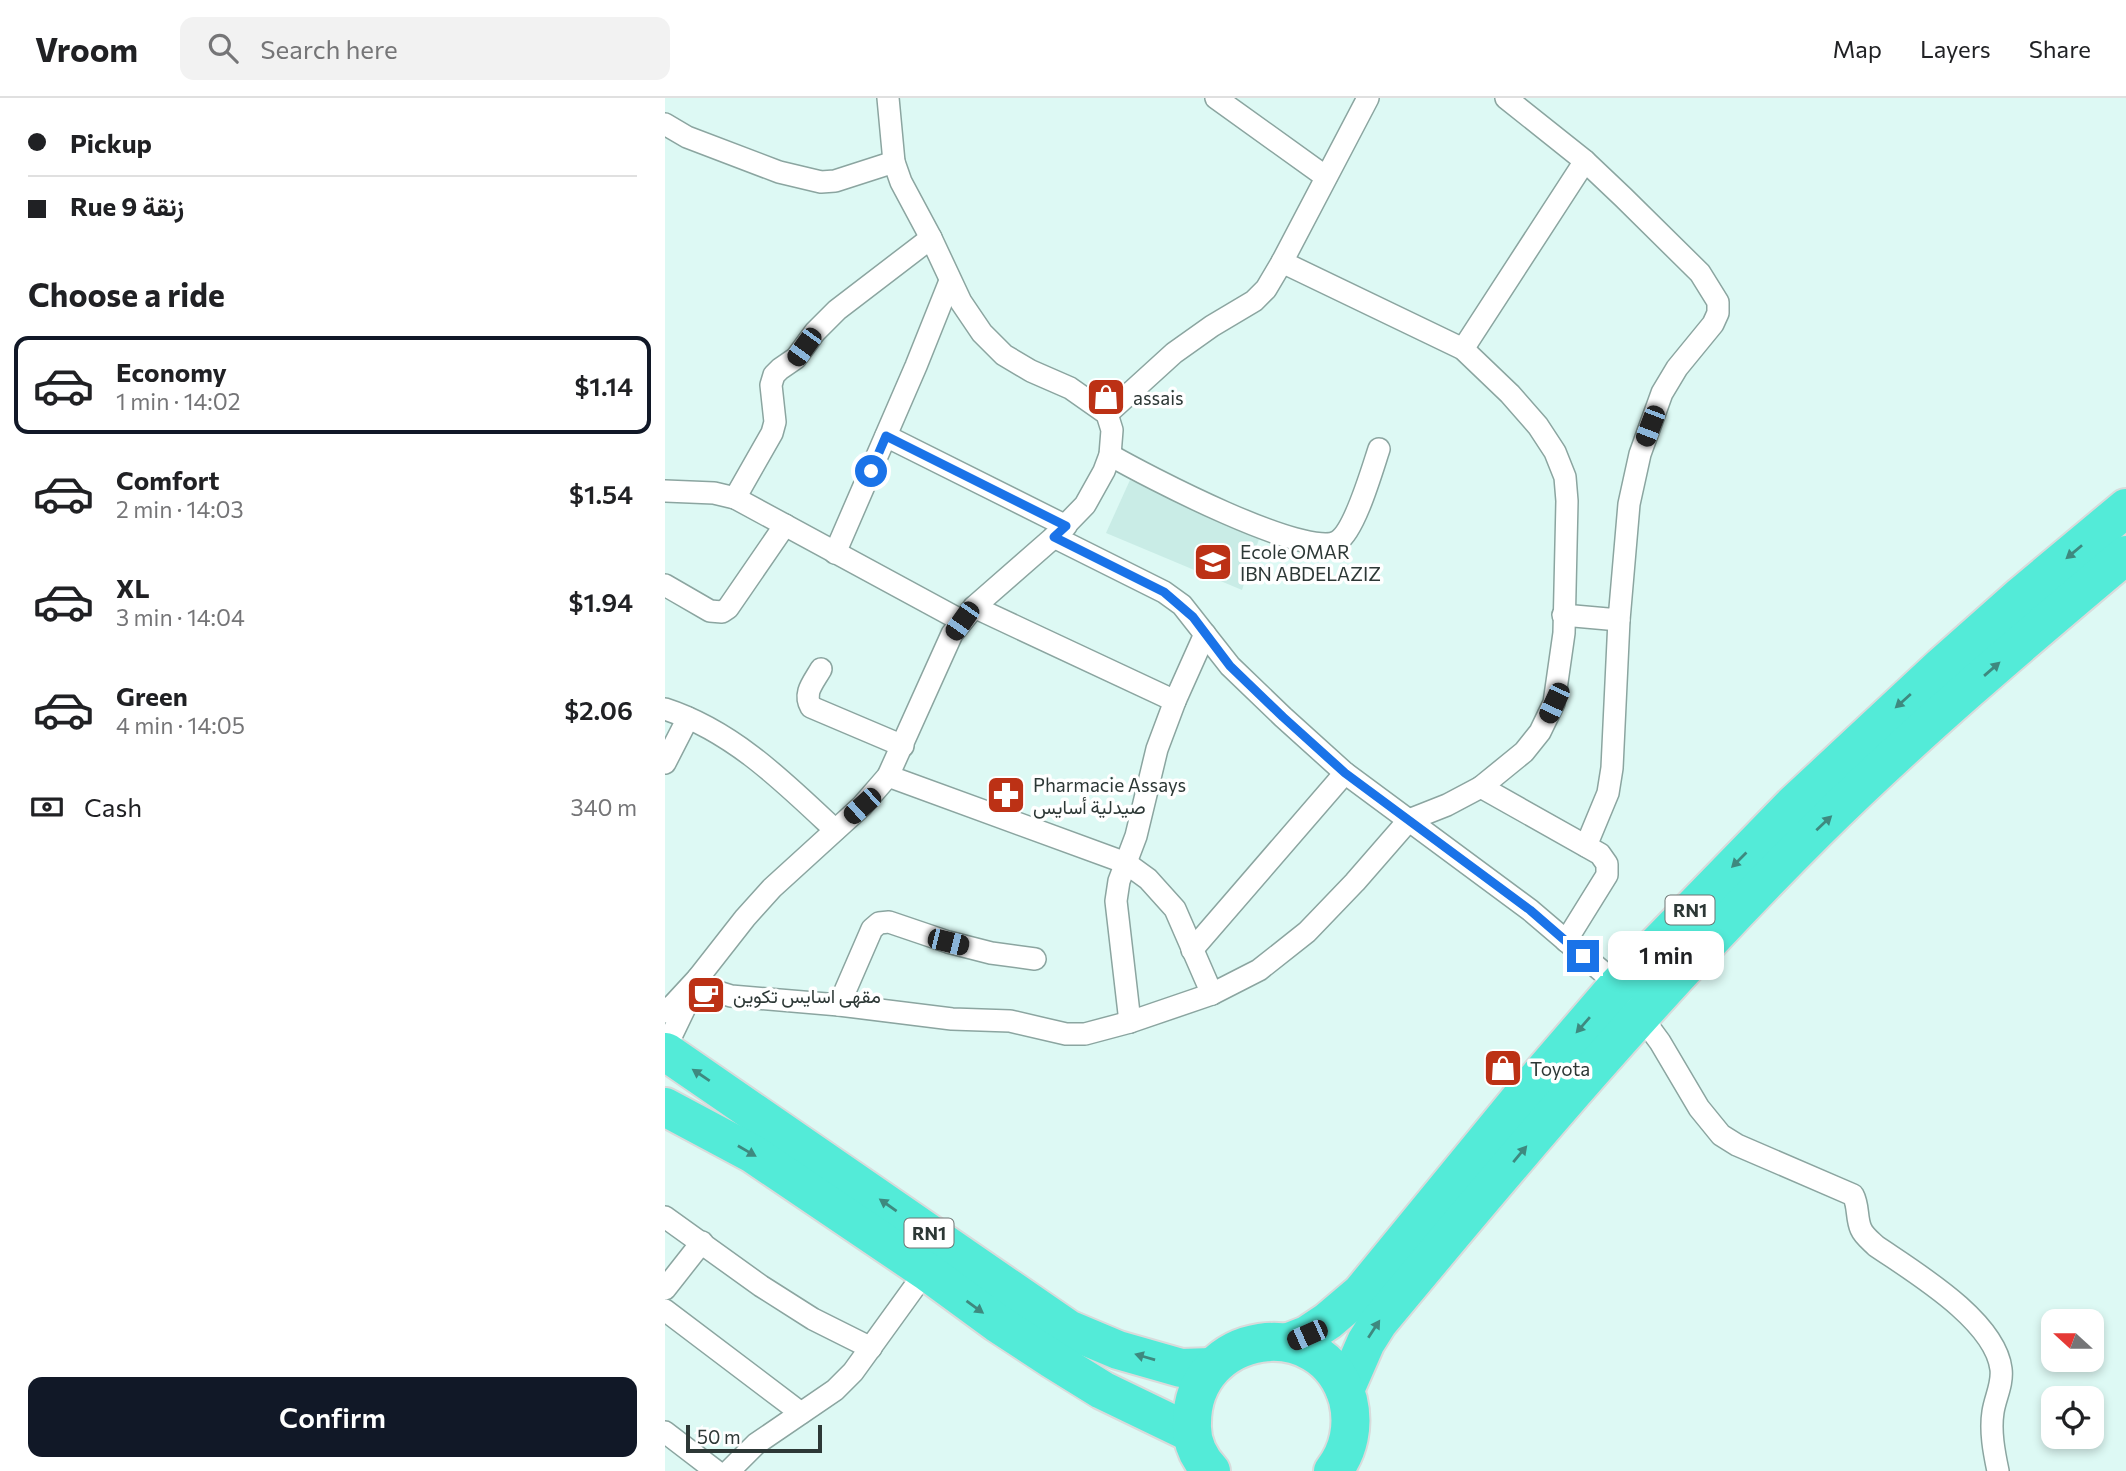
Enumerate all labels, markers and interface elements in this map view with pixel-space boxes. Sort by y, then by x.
search box [180,17,670,80]
text: Vroom [35,28,138,69]
icon: search [204,29,242,67]
text: Search here [260,33,398,64]
text: Map [1833,34,1882,63]
text: Layers [1920,34,1991,63]
text: Share [2029,34,2091,63]
text: Pickup [70,127,152,158]
text: Rue 9 زنقة [70,190,184,221]
text: Choose a ride [28,274,225,314]
car [784,324,825,370]
icon: car [32,354,95,417]
text: Economy [116,356,227,387]
text: $1.14 [575,370,633,401]
shop icon: assais [1085,376,1127,418]
place label: assais [1133,386,1184,409]
text: 1 min · 14:02 [116,387,240,415]
car [1633,403,1668,449]
route start [855,455,887,487]
icon: car [32,462,95,525]
text: Comfort [116,464,219,495]
text: $1.54 [569,478,633,509]
text: 2 min · 14:03 [116,495,244,523]
place label: Ecole OMAR IBN ABDELAZIZ [1240,540,1381,585]
school or university icon: Ecole OMAR IBN ABDELAZIZ [1192,541,1234,583]
one-way arrow [2065,544,2083,559]
icon: car [32,570,95,633]
text: XL [116,572,150,603]
text: $1.94 [569,586,633,617]
car [942,598,983,644]
text: 3 min · 14:04 [116,603,245,631]
one-way arrow [1983,662,2000,677]
icon: car [32,678,95,741]
text: Green [116,680,188,711]
car [1536,680,1573,726]
one-way arrow [1895,693,1912,709]
text: $2.06 [564,694,633,725]
text: 4 min · 14:05 [116,711,245,739]
place label: Pharmacie Assays صيدلية أسايس [1033,773,1186,819]
pharmacy icon: Pharmacie Assays صيدلية أسايس [985,774,1027,816]
car [840,784,885,828]
icon: cash [28,788,66,826]
text: Cash [84,791,142,822]
text: 340 m [571,793,637,821]
one-way arrow [1815,816,1832,832]
one-way arrow [1731,851,1748,867]
road number: RN1 [1665,896,1715,924]
car [926,927,971,957]
callout: 1 min [1607,932,1723,980]
route end [1567,940,1599,972]
text: 1 min [1639,941,1693,969]
cafe icon: مقهى اسايس تكوين [685,974,727,1016]
place label: مقهى اسايس تكوين [733,984,881,1008]
one-way arrow [1575,1016,1591,1034]
shop icon: Toyota [1482,1047,1524,1089]
place label: Toyota [1530,1057,1590,1080]
one-way arrow [691,1068,711,1081]
one-way arrow [737,1145,757,1157]
one-way arrow [1512,1145,1527,1163]
one-way arrow [879,1198,897,1212]
road number: RN1 [905,1218,953,1248]
one-way arrow [966,1299,984,1313]
north arrow [2041,1309,2103,1372]
map controls [2041,1309,2104,1449]
car [1284,1317,1331,1353]
one-way arrow [1368,1319,1381,1339]
one-way arrow [1134,1352,1155,1362]
button: Confirm [28,1377,637,1457]
button: locate [2041,1386,2104,1449]
scale bar [686,1422,823,1454]
text: 50 m [697,1425,741,1448]

